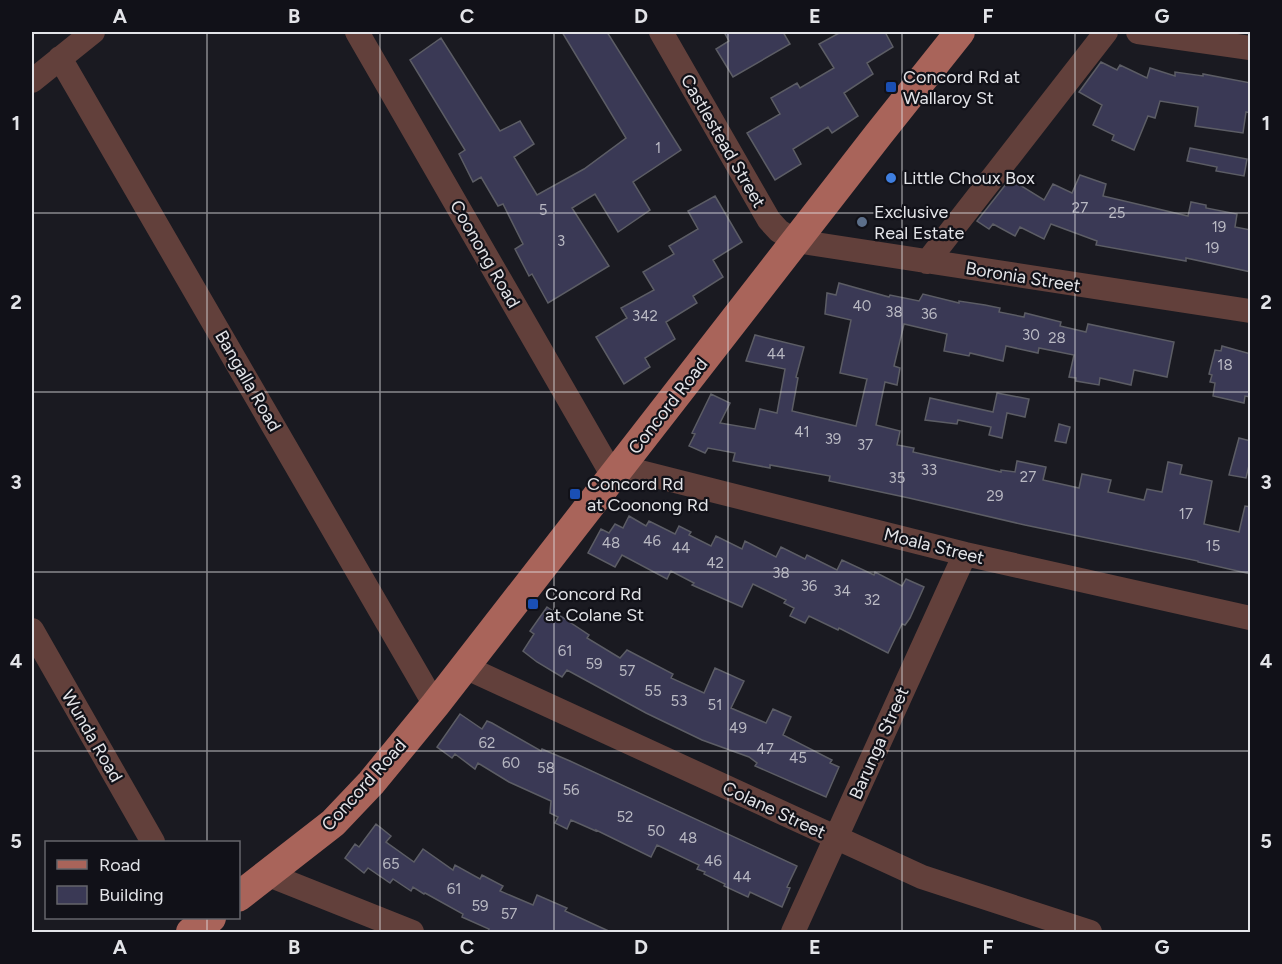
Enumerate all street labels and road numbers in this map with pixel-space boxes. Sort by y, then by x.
street label: Castlestead Street [676,70,770,212]
street label: Coonong Road [445,196,525,312]
street label: Boronia Street [964,257,1082,297]
street label: Bangalla Road [210,327,286,435]
street label: Concord Road [624,353,712,459]
street label: Moala Street [881,523,987,569]
street label: Barunga Street [844,683,914,803]
street label: Wunda Road [57,686,127,786]
street label: Concord Road [317,734,411,836]
street label: Colane Street [719,777,829,844]

